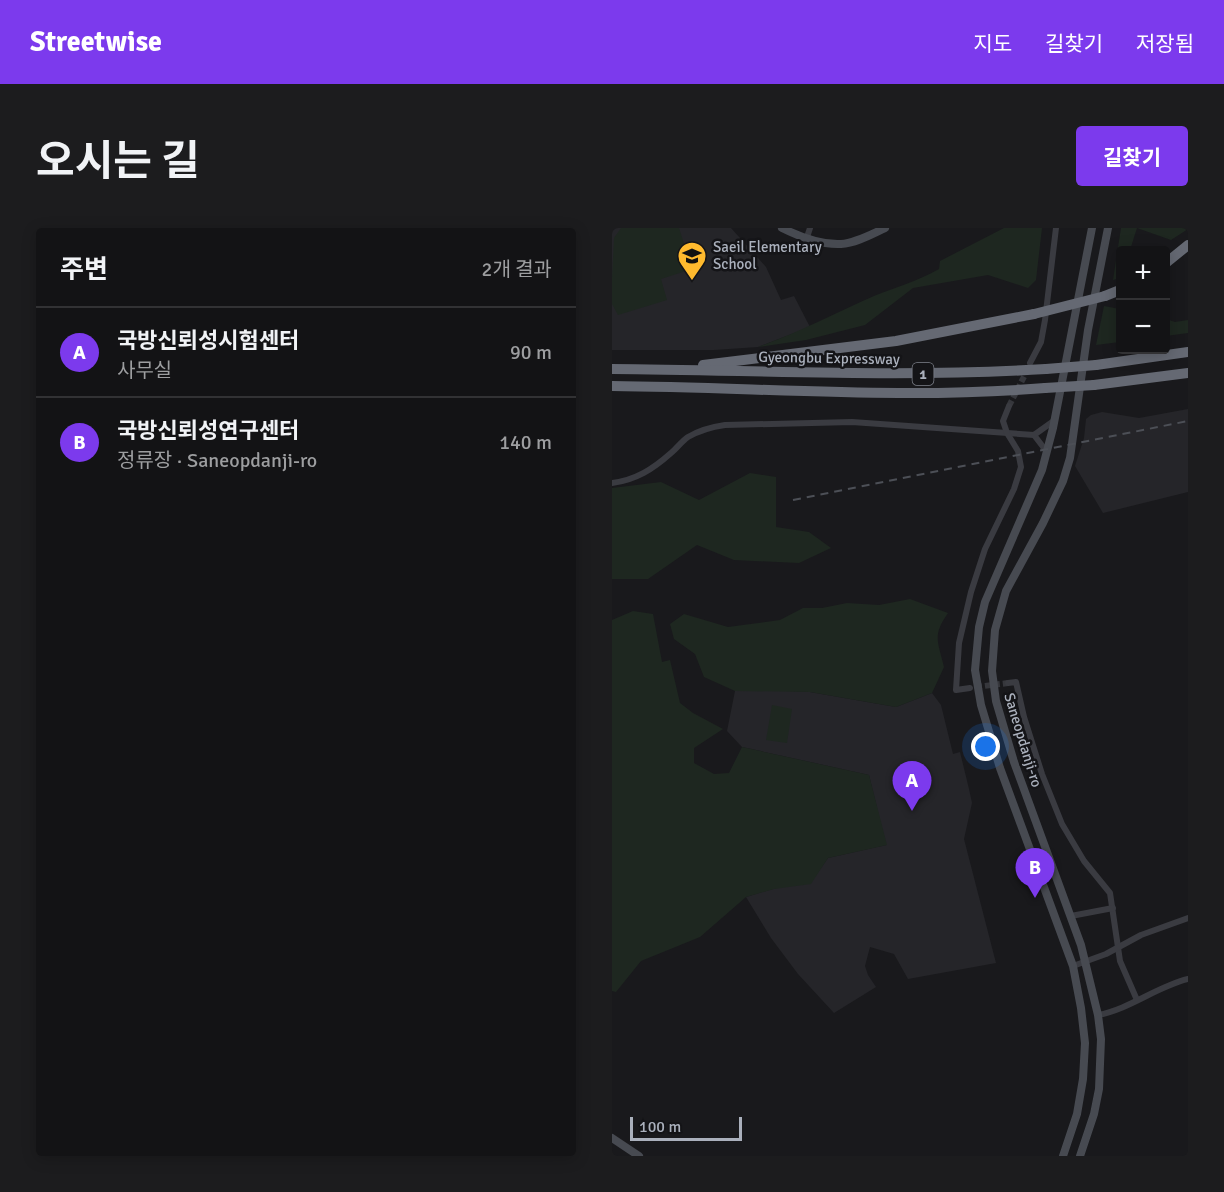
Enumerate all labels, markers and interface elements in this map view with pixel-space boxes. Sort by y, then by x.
text: Streetwise [30,25,162,59]
text: 지도 [973,31,1012,57]
text: 길찾기 [1045,31,1103,57]
text: 저장됨 [1136,31,1194,57]
button: 길찾기 [1076,126,1188,186]
text: 오시는 길 [36,136,200,187]
place label: Saeil Elementary School [713,238,822,273]
school or university icon: Saeil Elementary School [676,240,708,282]
map controls [1116,246,1170,354]
button: + [1116,246,1170,300]
text: 주변 [60,254,108,286]
text: 2개 결과 [482,257,552,282]
button: − [1116,300,1170,354]
text: 국방신뢰성시험센터 [117,327,299,354]
text: A [73,340,86,365]
text: 90 m [510,340,552,365]
street label: Gyeongbu Expressway [758,348,900,368]
text: 사무실 [117,358,172,383]
road number: 1 [912,363,934,385]
text: 국방신뢰성연구센터 [117,417,299,444]
text: B [73,430,86,455]
text: 140 m [499,430,552,455]
text: 정류장 · Saneopdanji-ro [117,448,317,473]
street label: Saneopdanji-ro [1000,691,1046,790]
your location [971,732,1000,761]
pin: A [892,762,932,811]
pin: B [1016,848,1054,898]
scale bar [630,1114,742,1142]
text: 100 m [639,1117,681,1137]

